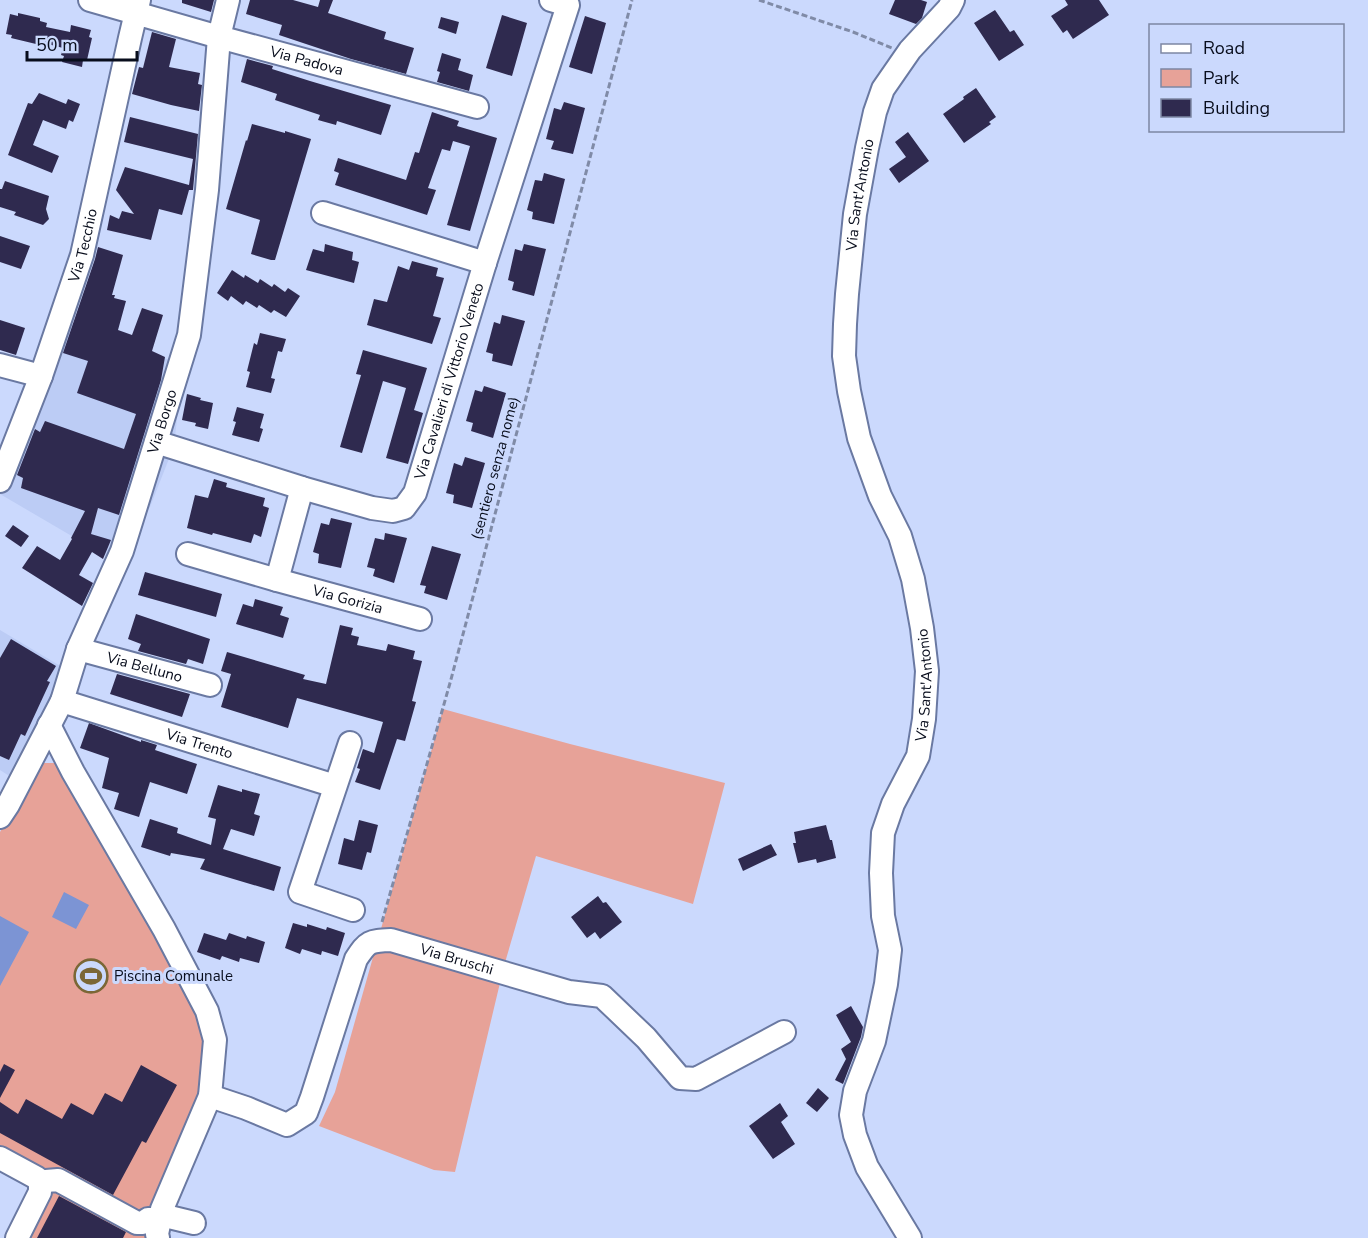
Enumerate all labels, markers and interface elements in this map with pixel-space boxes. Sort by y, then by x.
scale bar [27,24,136,62]
legend [1149,24,1344,132]
text: 50 m [36,33,78,57]
text: Road [1203,36,1245,60]
street label: Via Padova [267,41,346,80]
text: Park [1203,66,1240,90]
text: Building [1203,96,1270,120]
street label: Via Sant'Antonio [841,137,879,253]
street label: Via Tecchio [63,207,102,286]
street label: Via Cavalieri di Vittorio Veneto [409,280,488,483]
street label: Via Borgo [142,387,182,457]
street label: (sentiero senza nome) [466,394,524,542]
street label: Via Gorizia [309,580,385,618]
street label: Via Sant'Antonio [910,628,937,744]
street label: Via Belluno [103,647,185,687]
street label: Via Trento [163,724,235,764]
street label: Via Bruschi [417,939,496,979]
sports icon: Piscina Comunale [73,958,109,994]
place label: Piscina Comunale [114,966,233,986]

